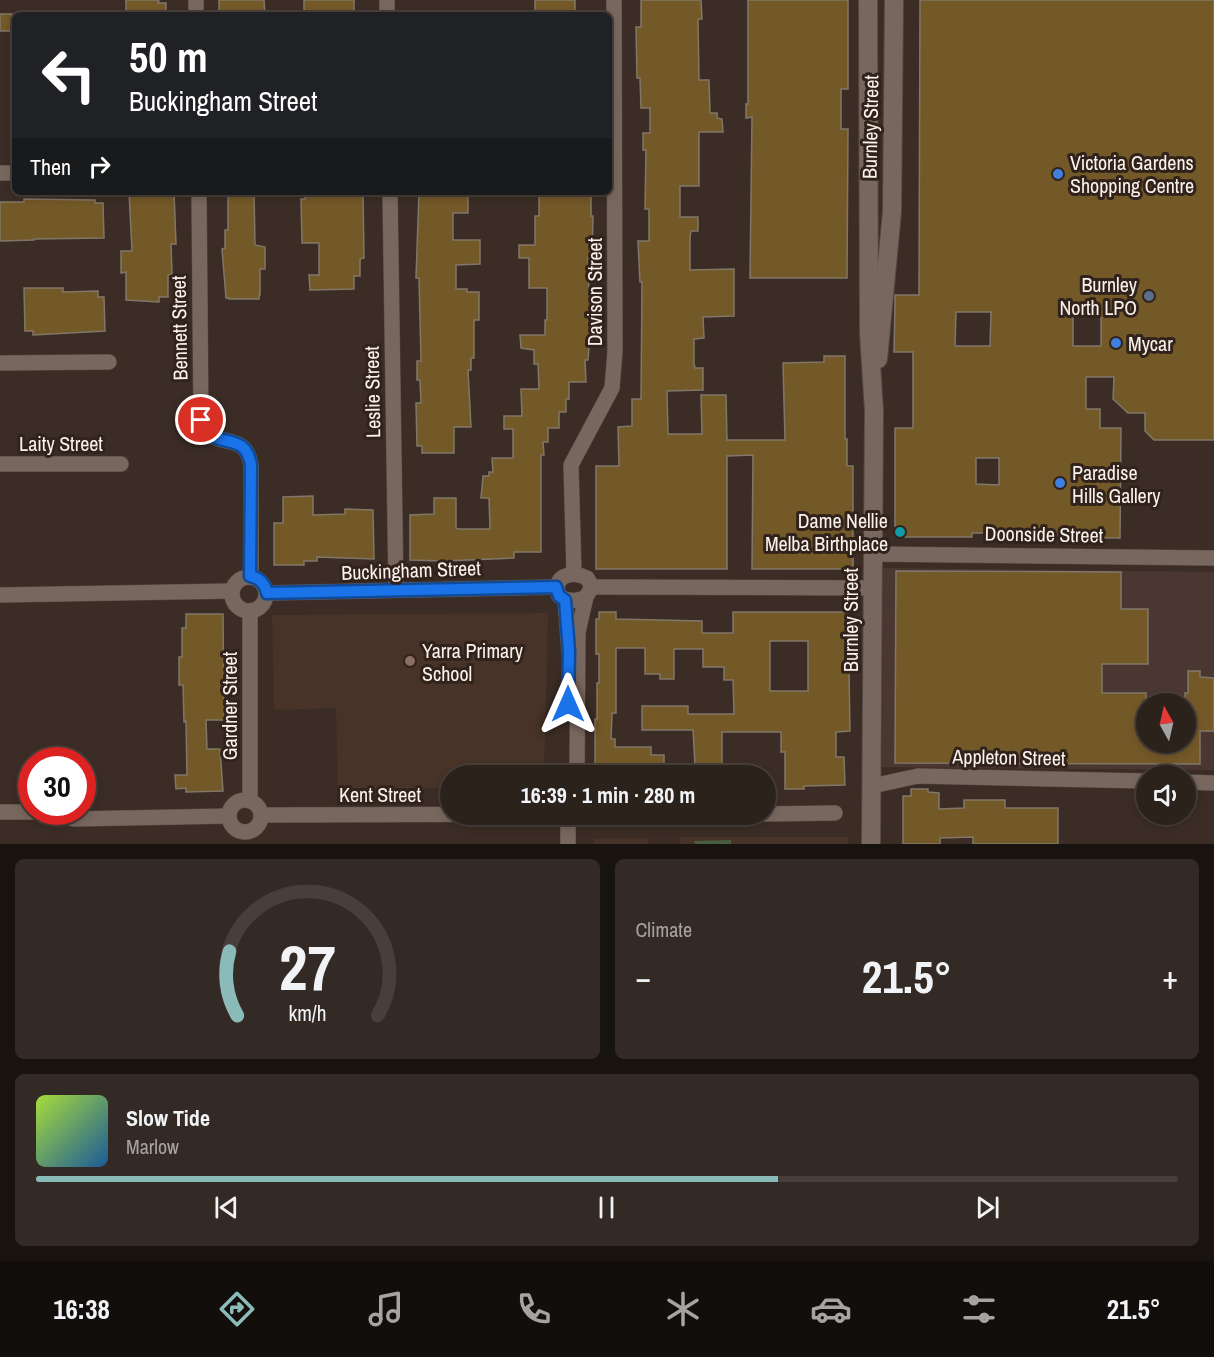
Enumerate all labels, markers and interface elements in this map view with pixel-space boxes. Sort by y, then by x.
text: 50 m [129,29,208,85]
icon: left [30,36,108,114]
street label: Burnley Street [856,74,884,179]
text: Buckingham Street [129,83,317,119]
place label: Victoria Gardens Shopping Centre [1070,149,1194,199]
icon: right [83,150,116,183]
text: Then [30,152,71,182]
marker: Victoria Gardens Shopping Centre [1051,167,1065,181]
street label: Davison Street [581,237,608,346]
place label: Burnley North LPO [1060,271,1138,321]
street label: Bennett Street [165,275,193,381]
marker: Burnley North LPO [1142,289,1156,303]
place label: Mycar [1128,330,1173,357]
marker: Mycar [1109,336,1123,350]
street label: Leslie Street [358,345,386,438]
pin [175,394,226,445]
icon: arrive [184,403,217,436]
street label: Laity Street [19,430,103,457]
place label: Paradise Hills Gallery [1072,459,1161,509]
marker: Paradise Hills Gallery [1053,476,1067,490]
place label: Dame Nellie Melba Birthplace [765,507,888,557]
street label: Doonside Street [985,519,1104,549]
marker: Dame Nellie Melba Birthplace [893,525,907,539]
street label: Buckingham Street [341,554,482,586]
street label: Burnley Street [837,568,864,672]
place label: Yarra Primary School [422,637,524,687]
street label: Gardner Street [216,651,243,760]
marker: Yarra Primary School [403,654,417,668]
position arrow [536,672,600,736]
north arrow [1136,693,1196,753]
map controls [1136,693,1196,825]
street label: Appleton Street [951,742,1066,771]
speed limit sign: 30 [18,747,96,825]
button: sound [1136,765,1196,825]
text: 16:39 · 1 min · 280 m [521,780,695,810]
street label: Kent Street [339,781,421,808]
text: Climate [636,916,692,943]
text: 27 [279,925,336,1009]
text: 21.5° [862,946,952,1007]
text: − [636,955,651,999]
text: + [1162,955,1178,999]
text: km/h [288,999,326,1028]
text: Slow Tide [126,1103,210,1133]
text: Marlow [126,1133,179,1160]
icon: previous [210,1191,243,1224]
icon: pause [590,1191,623,1224]
icon: next [971,1191,1004,1224]
icon: directions [216,1288,258,1330]
icon: music [365,1288,407,1330]
icon: phone [513,1288,555,1330]
icon: climate [662,1288,704,1330]
icon: car [810,1288,852,1330]
icon: filters [958,1288,1000,1330]
text: 16:38 [53,1291,110,1327]
text: 21.5° [1107,1291,1161,1327]

